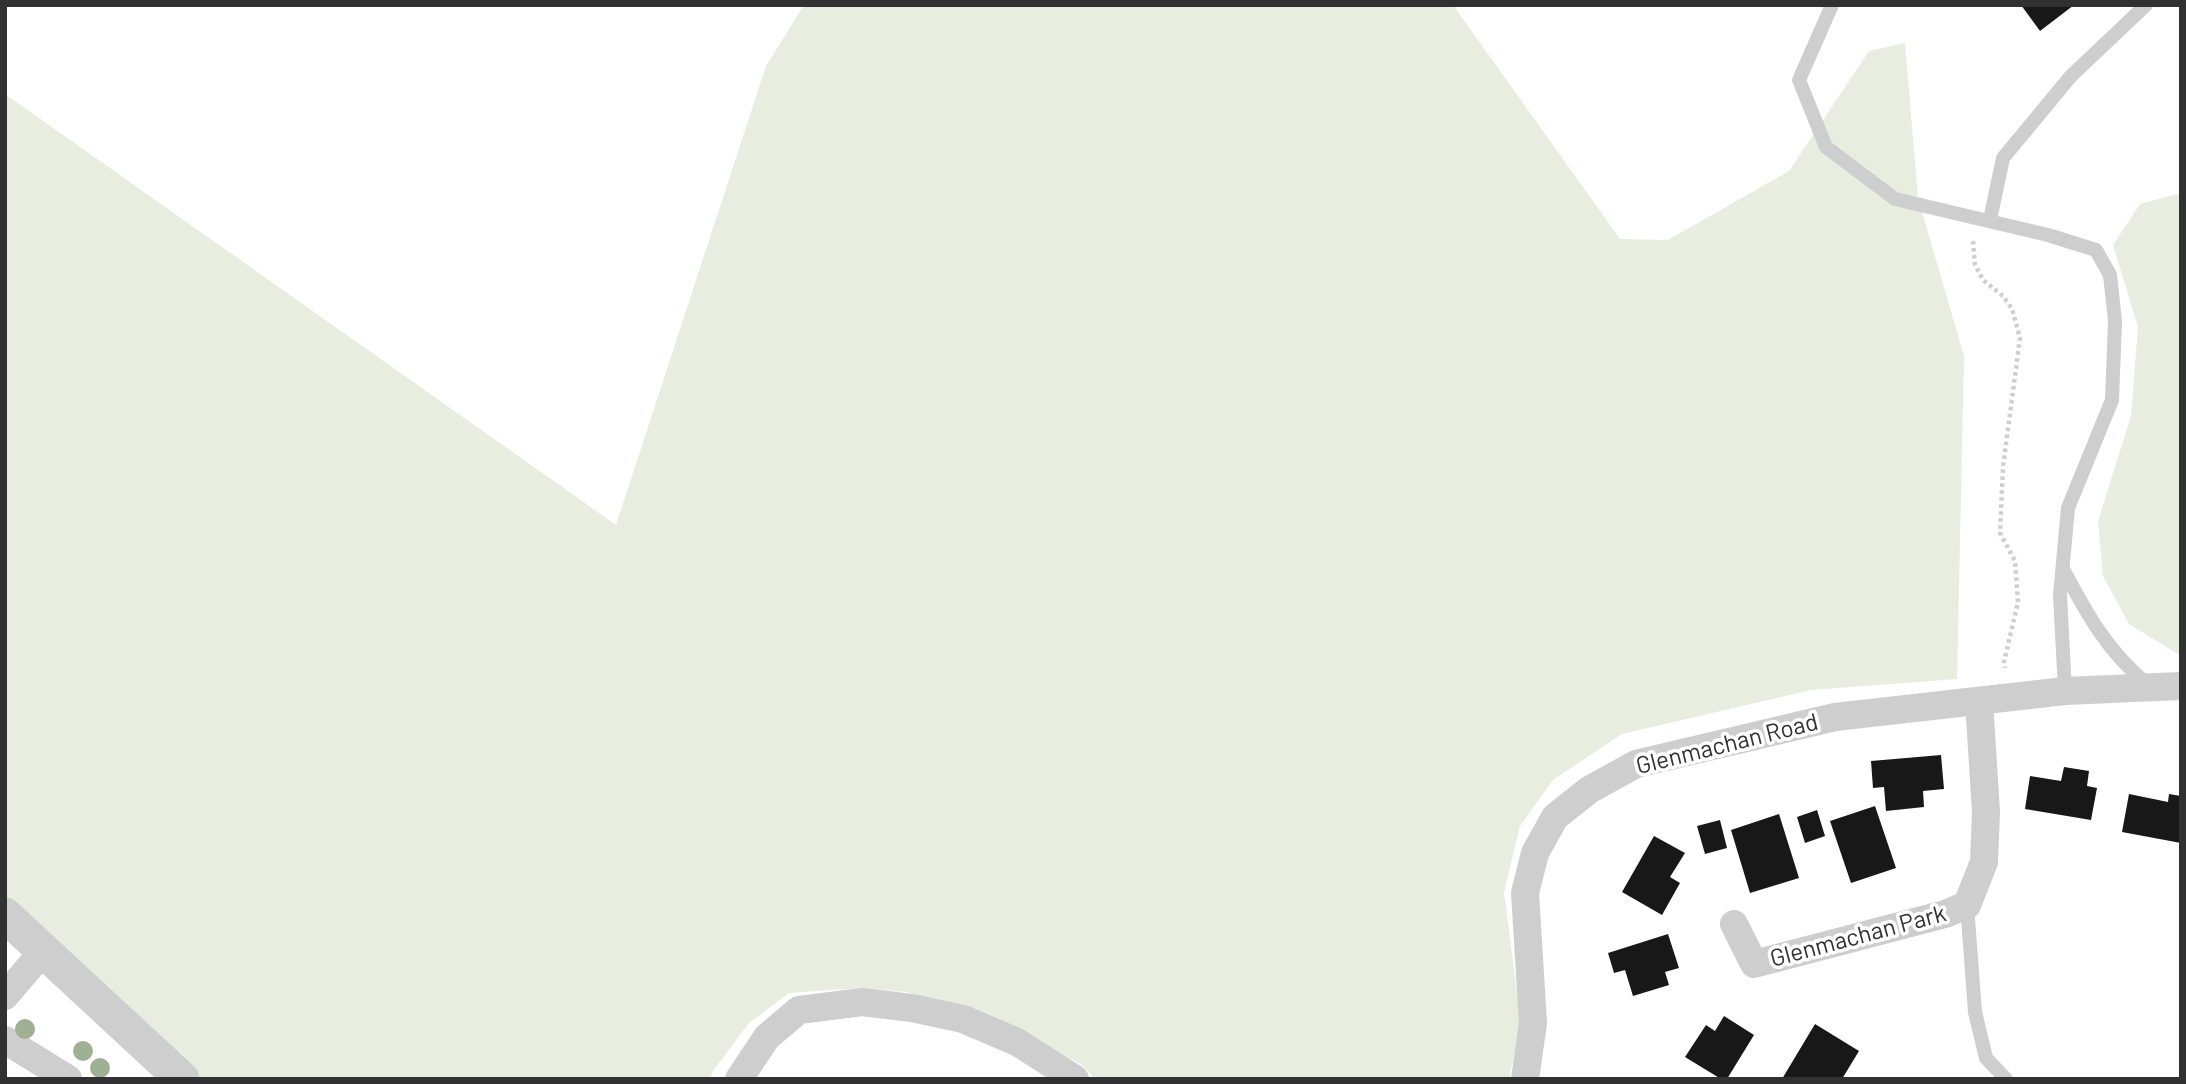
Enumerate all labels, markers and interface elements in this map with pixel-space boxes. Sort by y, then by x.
street label: Glenmachan Road [1633,707,1821,781]
street label: Glenmachan Park [1767,899,1949,973]

